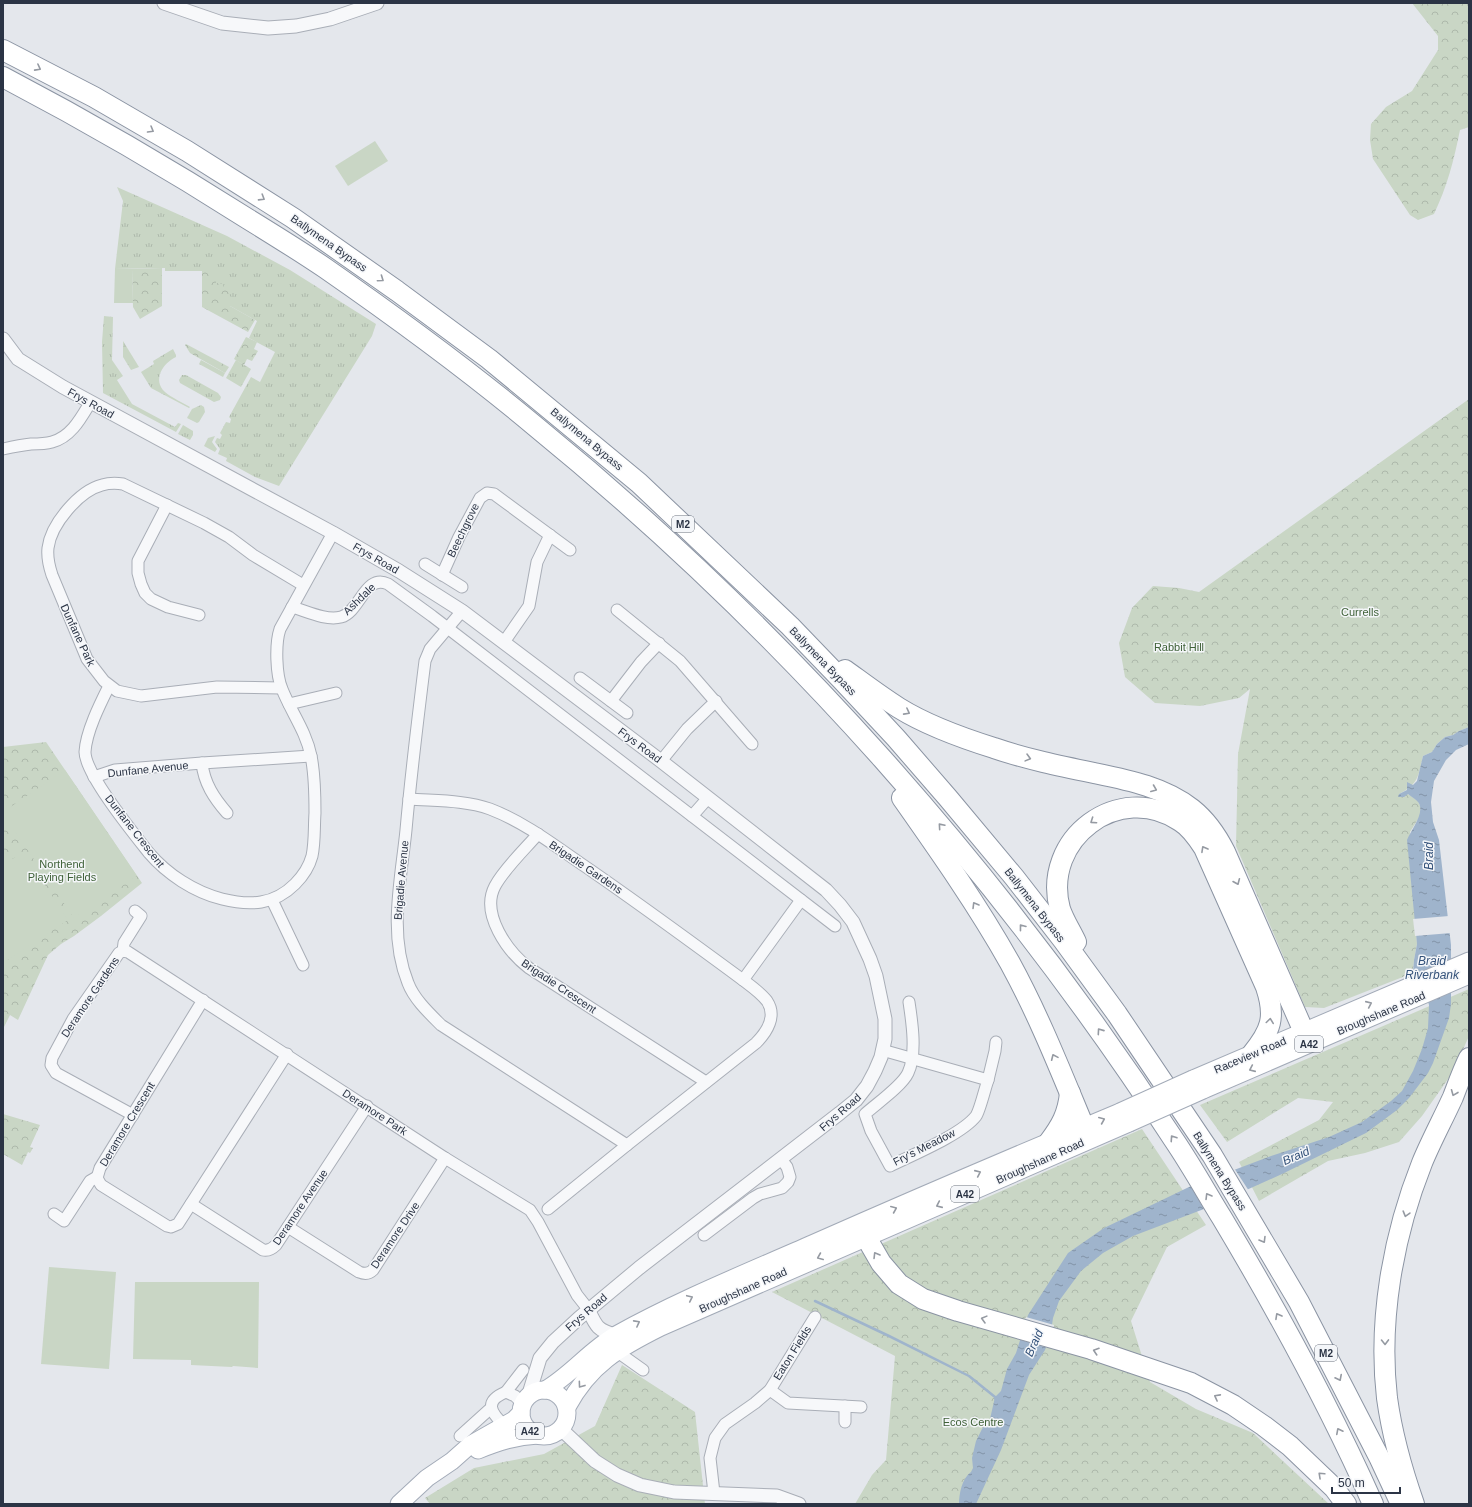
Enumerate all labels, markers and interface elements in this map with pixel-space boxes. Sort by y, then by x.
one-way arrow [33,63,41,70]
one-way arrow [147,126,155,133]
one-way arrow [258,193,265,201]
street label: Ballymena Bypass [288,212,370,274]
one-way arrow [377,274,384,282]
street label: Frys Road [66,385,116,421]
street label: Ballymena Bypass [548,405,626,473]
street label: Beechgrove [445,501,481,559]
road number: M2 [672,516,694,532]
street label: Frys Road [351,540,401,576]
street label: Ashdale [341,581,377,617]
street label: Dunfane Park [58,602,98,668]
park label: Currells [1341,606,1379,618]
street label: Ballymena Bypass [787,624,859,698]
park label: Rabbit Hill [1154,641,1204,653]
one-way arrow [903,707,910,715]
street label: Frys Road [616,725,664,765]
one-way arrow [1025,753,1032,761]
street label: Dunfane Avenue [107,759,189,779]
one-way arrow [1150,784,1158,792]
street label: Dunfane Crescent [103,792,167,870]
one-way arrow [1090,816,1097,824]
one-way arrow [938,823,945,830]
street label: Brigadie Gardens [547,838,625,896]
street label: Brigadie Avenue [392,840,410,920]
water label: Braid [1422,842,1436,870]
one-way arrow [1201,845,1209,853]
park label: Northend Playing Fields [28,858,97,883]
street label: Ballymena Bypass [1002,866,1068,945]
one-way arrow [1233,879,1241,886]
one-way arrow [972,902,979,909]
one-way arrow [1020,924,1027,931]
street label: Deramore Gardens [59,954,122,1039]
water label: Braid Riverbank [1405,954,1460,982]
street label: Brigadie Crescent [519,957,599,1015]
street label: Broughshane Road [1335,989,1427,1037]
one-way arrow [1364,1001,1372,1009]
one-way arrow [1265,1017,1274,1024]
one-way arrow [1097,1028,1104,1035]
street label: Raceview Road [1212,1034,1288,1076]
road number: A42 [1295,1036,1323,1052]
one-way arrow [1051,1054,1059,1061]
one-way arrow [1248,1064,1256,1072]
street label: Deramore Crescent [97,1080,157,1168]
street label: Deramore Park [340,1087,410,1138]
one-way arrow [1451,1089,1459,1097]
street label: Frys Road [817,1091,863,1133]
one-way arrow [1098,1116,1105,1124]
street label: Fry's Meadow [891,1126,957,1168]
street label: Ballymena Bypass [1191,1129,1249,1213]
street label: Broughshane Road [994,1136,1086,1186]
one-way arrow [1171,1136,1178,1143]
water label: Braid [1280,1144,1312,1168]
street label: Deramore Avenue [270,1167,330,1247]
one-way arrow [974,1170,981,1178]
road number: A42 [951,1186,979,1202]
one-way arrow [1206,1193,1213,1200]
street label: Deramore Drive [368,1199,422,1271]
one-way arrow [935,1200,943,1208]
one-way arrow [890,1205,897,1213]
one-way arrow [1402,1211,1410,1217]
one-way arrow [1259,1236,1266,1243]
one-way arrow [816,1252,824,1260]
one-way arrow [874,1252,881,1259]
street label: Broughshane Road [697,1265,789,1315]
street label: Frys Road [563,1291,609,1333]
one-way arrow [685,1295,693,1303]
one-way arrow [1275,1313,1283,1320]
one-way arrow [981,1315,988,1324]
one-way arrow [633,1321,641,1328]
street label: Eaton Fields [771,1323,814,1382]
water label: Braid [1022,1327,1046,1359]
one-way arrow [1381,1339,1390,1345]
road number: M2 [1315,1345,1337,1361]
one-way arrow [1093,1347,1100,1356]
one-way arrow [1334,1374,1342,1382]
one-way arrow [579,1380,586,1387]
one-way arrow [1214,1394,1222,1402]
park label: Ecos Centre [943,1416,1003,1428]
road number: A42 [516,1423,544,1439]
one-way arrow [1336,1427,1344,1435]
scale bar [1332,1469,1400,1495]
one-way arrow [1318,1472,1326,1480]
text: 50 m [1338,1476,1365,1490]

